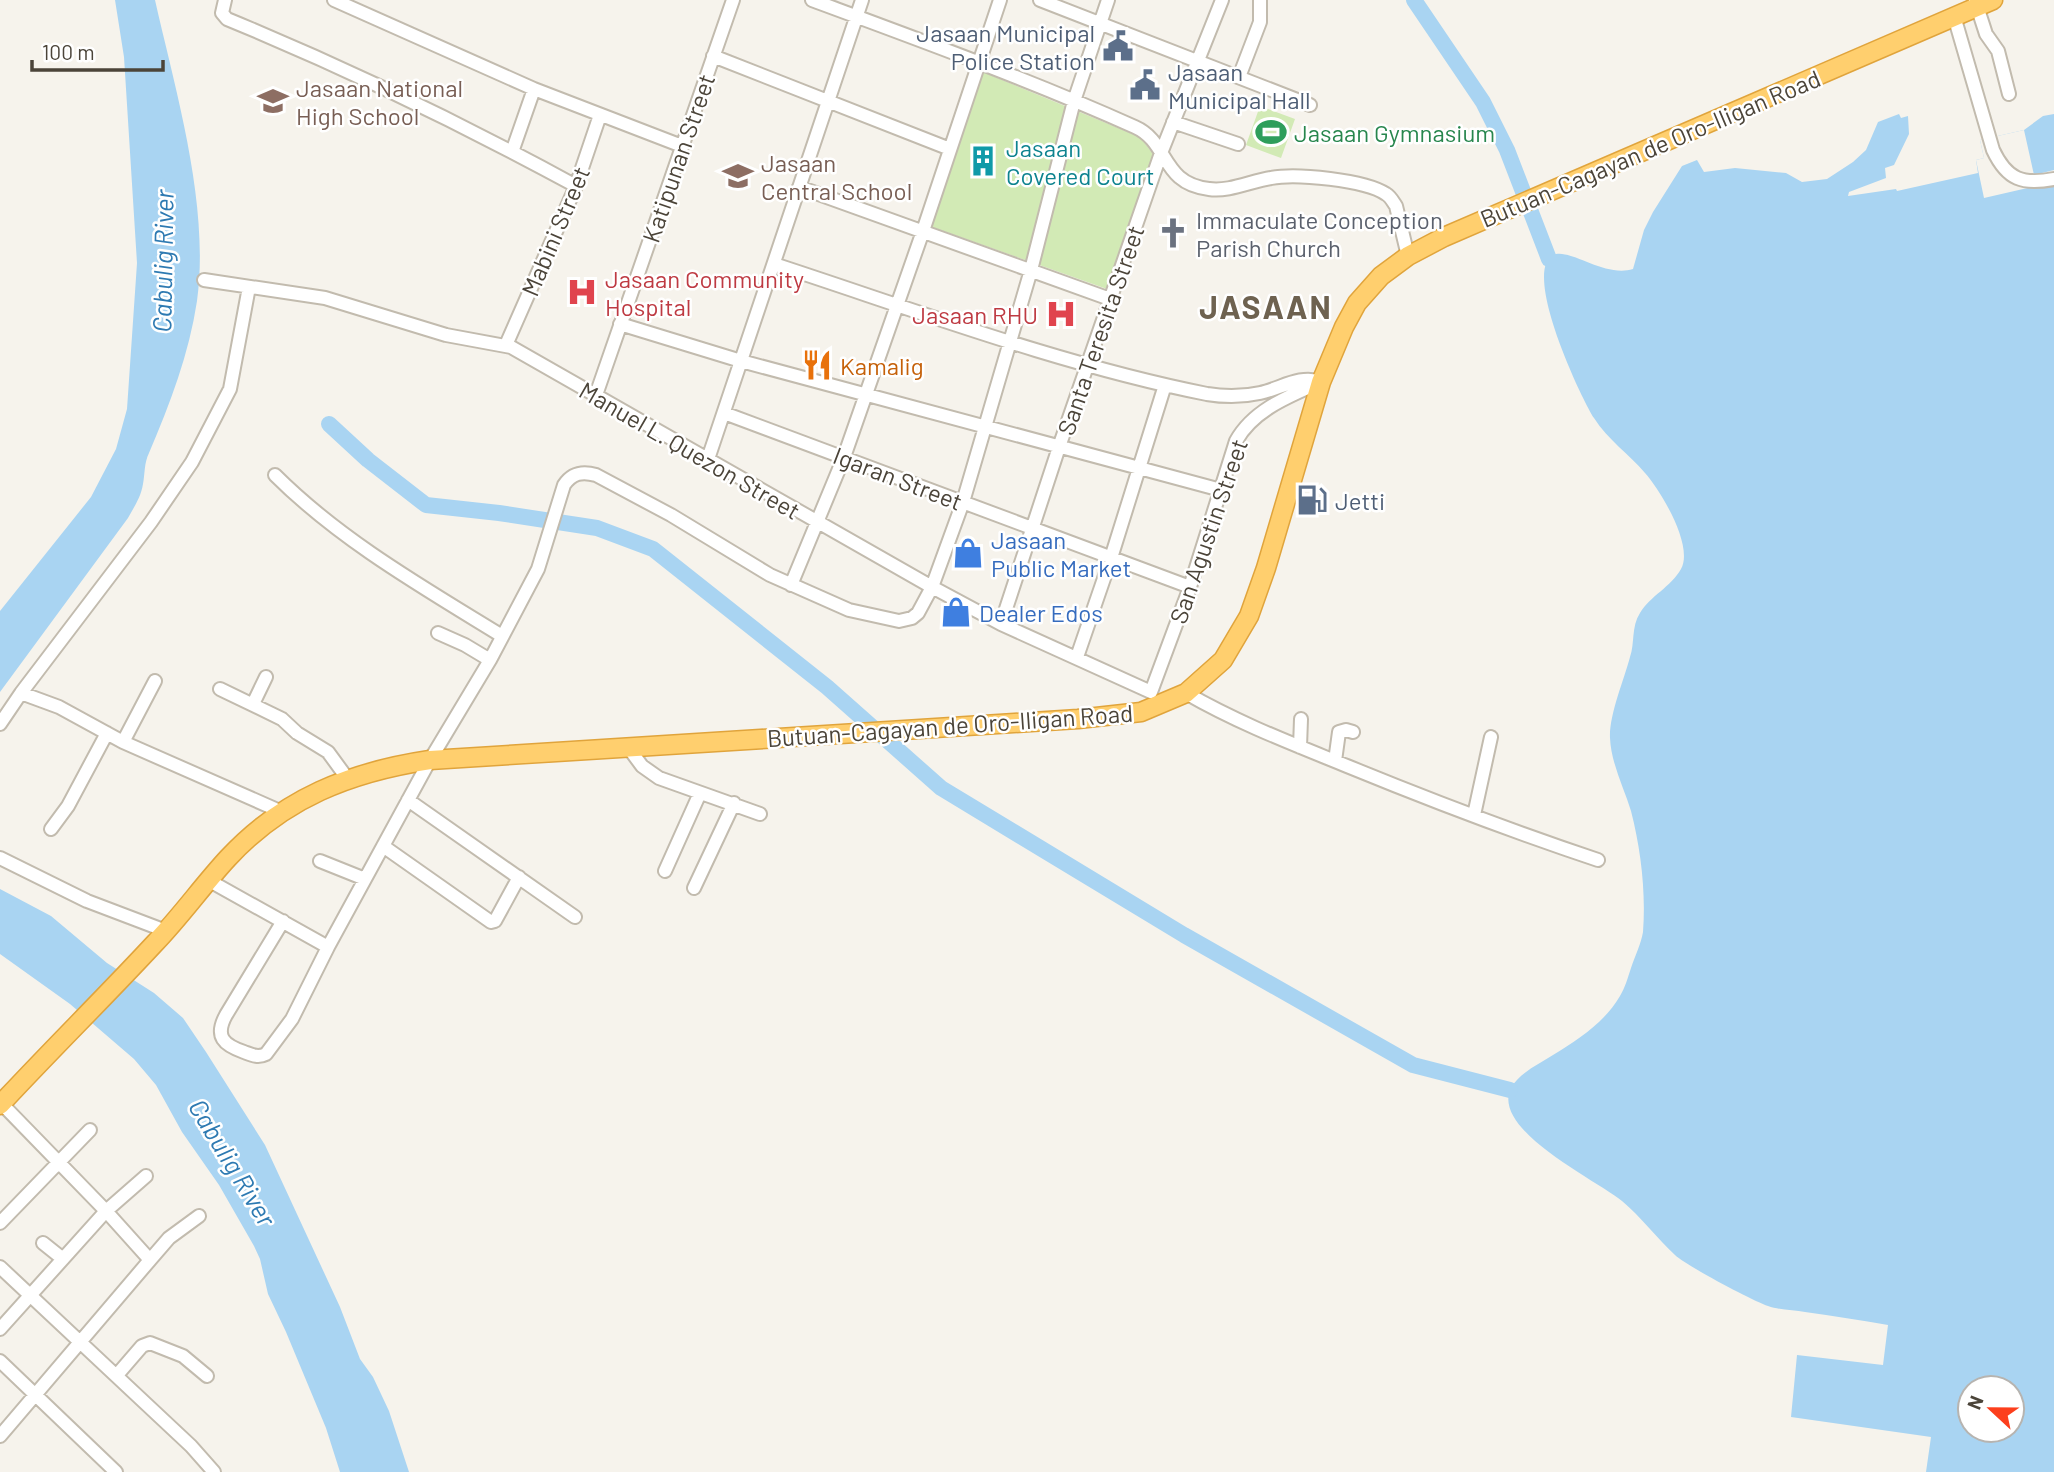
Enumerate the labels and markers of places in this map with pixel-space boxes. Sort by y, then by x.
place label: Jasaan Municipal Police Station [916,18,1095,75]
public building icon: Jasaan Municipal Police Station [1101,29,1135,63]
place label: Jasaan Municipal Hall [1168,57,1311,114]
public building icon: Jasaan Municipal Hall [1128,68,1162,102]
place label: Jasaan National High School [296,73,463,130]
school or university icon: Jasaan National High School [256,84,290,118]
sports icon: Jasaan Gymnasium [1254,115,1288,149]
place label: Jasaan Gymnasium [1294,118,1495,147]
place label: Jasaan Covered Court [1006,133,1155,190]
building icon: Jasaan Covered Court [966,144,1000,178]
place label: Jasaan Central School [761,148,912,205]
school or university icon: Jasaan Central School [721,159,755,193]
place label: Immaculate Conception Parish Church [1196,205,1443,262]
church icon: Immaculate Conception Parish Church [1156,216,1190,250]
place label: Jasaan Community Hospital [605,264,804,321]
hospital icon: Jasaan Community Hospital [565,275,599,309]
hospital icon: Jasaan RHU [1044,297,1078,331]
place label: Jasaan RHU [912,300,1038,329]
restaurant icon: Kamalig [800,348,834,382]
place label: Kamalig [840,351,924,380]
fuel station icon: Jetti [1295,483,1329,517]
place label: Jetti [1335,486,1385,515]
place label: Jasaan Public Market [991,525,1131,582]
shop icon: Jasaan Public Market [951,536,985,570]
shop icon: Dealer Edos [939,595,973,629]
place label: Dealer Edos [979,598,1103,627]

